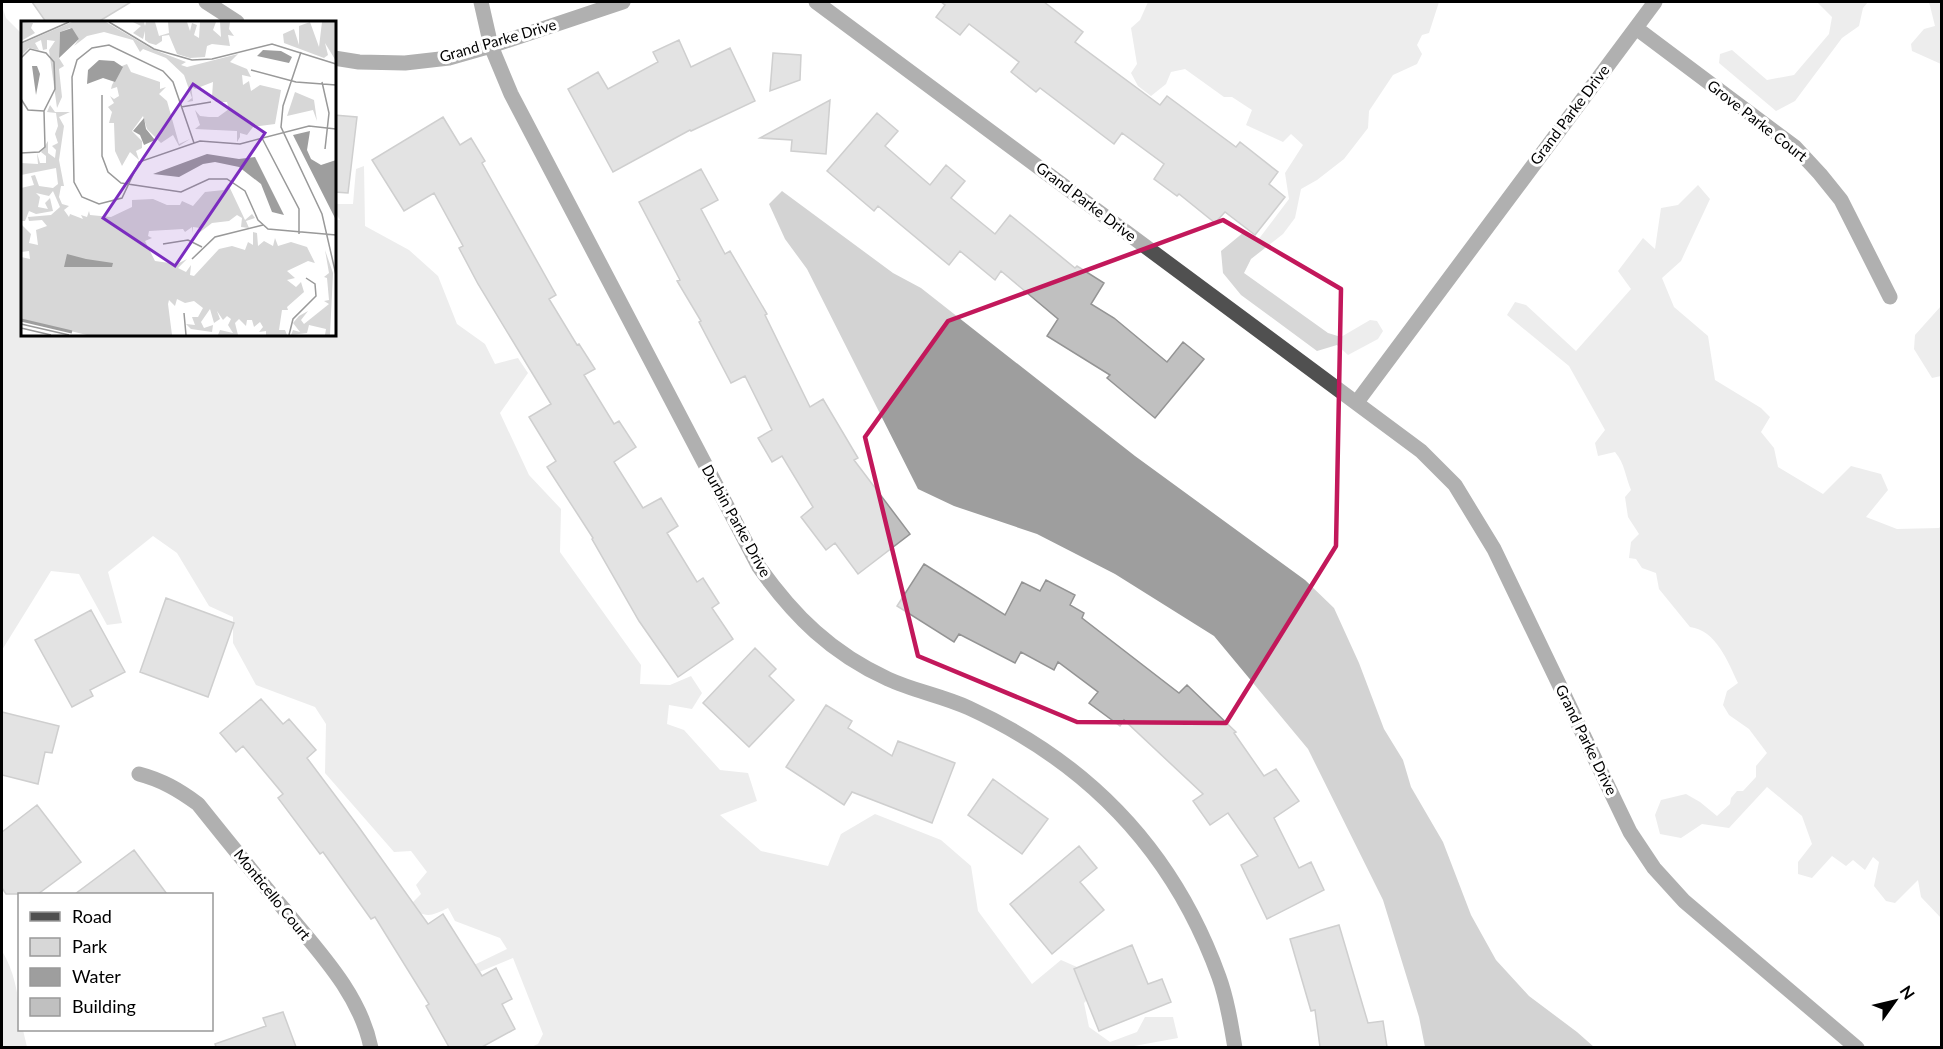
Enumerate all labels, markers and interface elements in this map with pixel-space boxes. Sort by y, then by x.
street label: Grand Parke Drive [437,15,558,65]
inset map [21,21,336,336]
street label: Grand Parke Drive [1526,61,1613,168]
street label: Grove Parke Court [1704,76,1812,165]
street label: Grand Parke Drive [1033,158,1140,245]
street label: Durbin Parke Drive [699,461,775,580]
street label: Grand Parke Drive [1552,681,1621,798]
street label: Monticello Court [231,845,315,944]
legend [18,893,213,1031]
text: Road [72,905,112,927]
text: Park [72,935,108,957]
text: Water [72,965,121,987]
north arrow [1865,971,1925,1031]
text: N [1897,982,1919,1003]
text: Building [72,995,136,1017]

